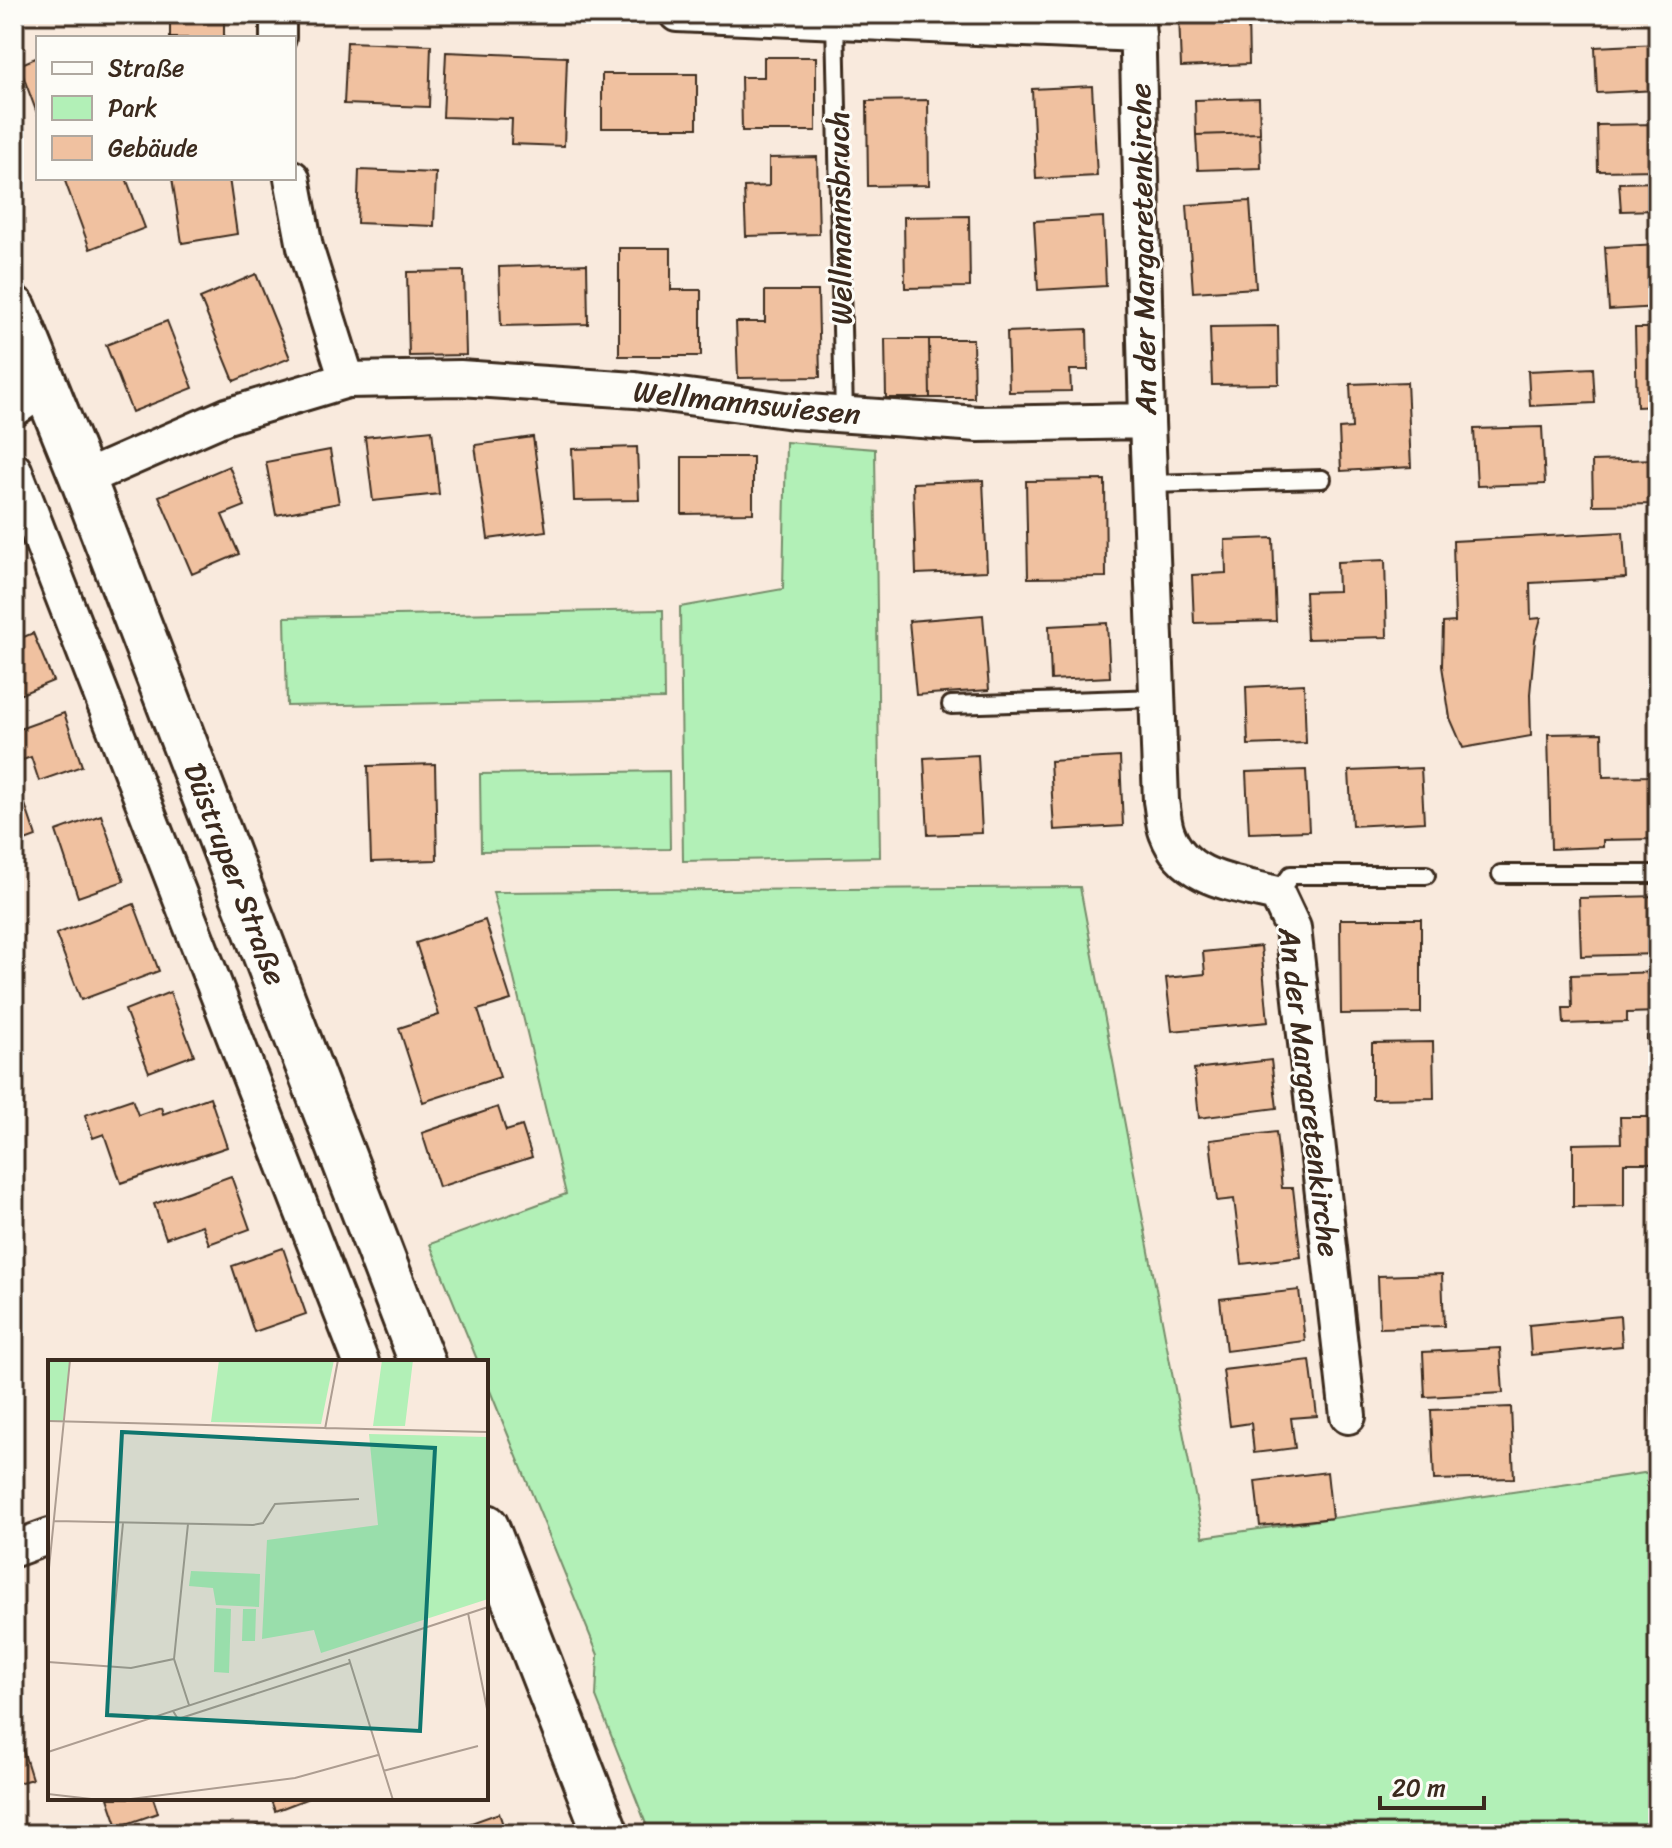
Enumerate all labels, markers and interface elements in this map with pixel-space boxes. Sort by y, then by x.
legend [36,36,296,180]
text: Straße [108,47,184,89]
street label: An der Margaretenkirche [1113,83,1173,416]
text: Park [108,87,157,129]
street label: Wellmannsbruch [811,111,869,325]
text: Gebäude [108,127,198,169]
street label: Wellmannswiesen [631,364,863,442]
street label: Düstruper Straße [168,755,302,993]
street label: An der Margaretenkirche [1262,923,1356,1260]
inset map [48,1360,488,1800]
scale bar [1380,1760,1484,1810]
text: 20 m [1392,1767,1446,1809]

